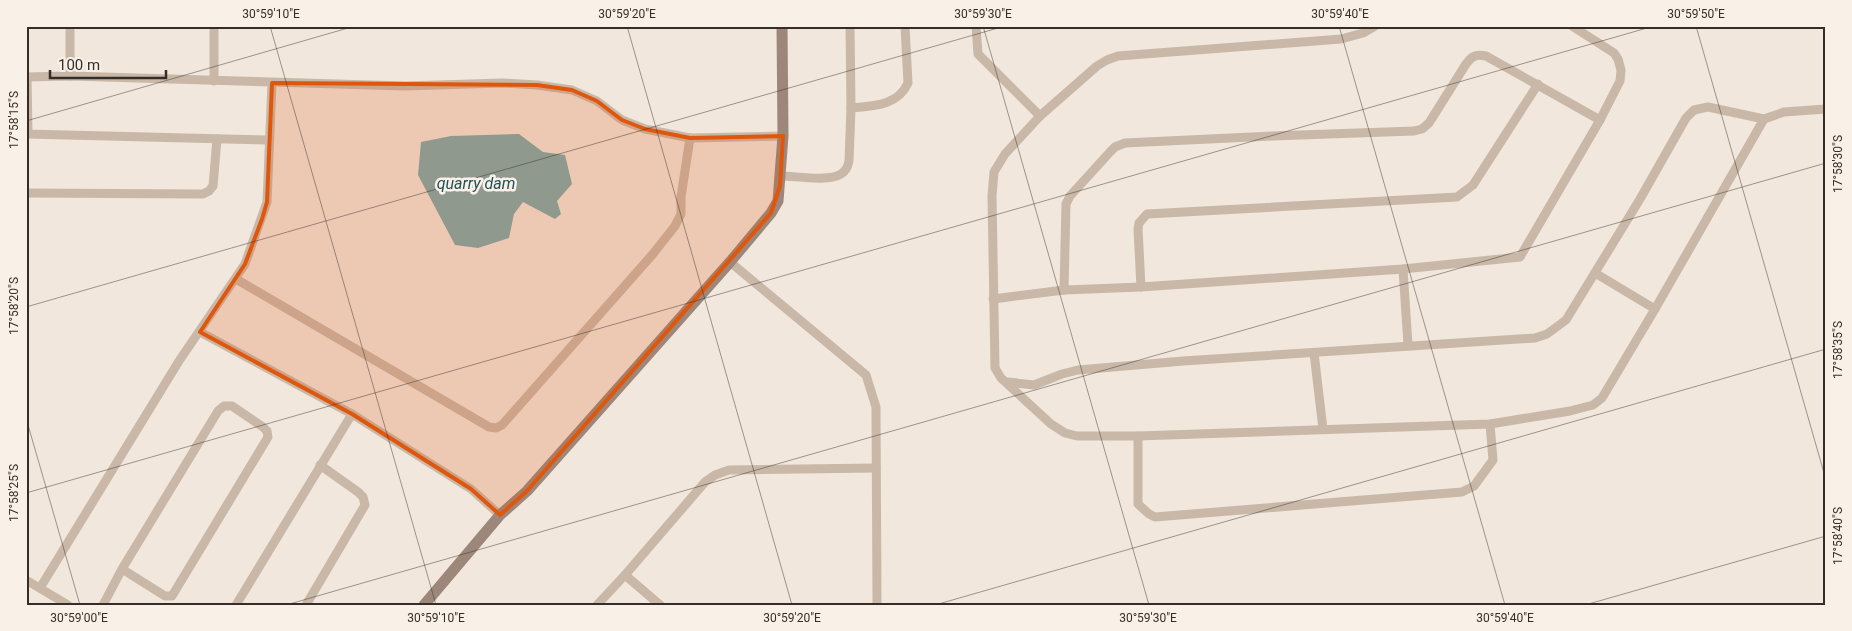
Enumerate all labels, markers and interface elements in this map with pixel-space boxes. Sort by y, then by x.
text: 30°59'10"E [242,7,300,21]
text: 30°59'20"E [598,7,656,21]
text: 30°59'30"E [954,7,1012,21]
text: 30°59'40"E [1311,7,1369,21]
text: 30°59'50"E [1667,7,1725,21]
scale bar [50,48,166,80]
text: 100 m [58,56,100,74]
text: 17°58'15"S [7,91,21,149]
text: 17°58'30"S [1831,135,1845,193]
water label: quarry dam [437,174,515,193]
text: 17°58'20"S [7,277,21,335]
text: 17°58'35"S [1831,321,1845,379]
text: 17°58'25"S [7,464,21,522]
text: 17°58'40"S [1831,507,1845,565]
text: 30°59'00"E [50,611,108,625]
text: 30°59'10"E [407,611,465,625]
text: 30°59'20"E [763,611,821,625]
text: 30°59'30"E [1119,611,1177,625]
text: 30°59'40"E [1476,611,1534,625]

